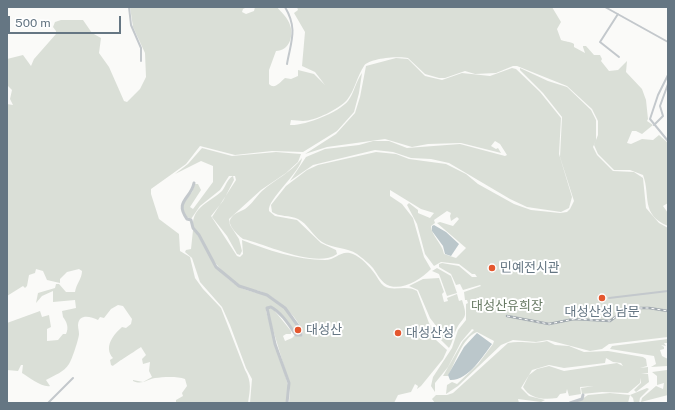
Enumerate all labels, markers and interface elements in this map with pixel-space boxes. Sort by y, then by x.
scale bar [10,8,123,34]
text: 500 m [15,16,51,30]
place label: 민예전시관 [500,260,560,276]
marker: 민예전시관 [487,263,497,273]
marker: 대성산성 남문 [597,293,607,303]
park label: 대성산유희장 [471,298,543,314]
place label: 대성산성 남문 [565,304,639,320]
place label: 대성산 [306,322,342,338]
marker: 대성산 [293,325,303,335]
place label: 대성산성 [406,325,454,341]
marker: 대성산성 [393,328,403,338]

